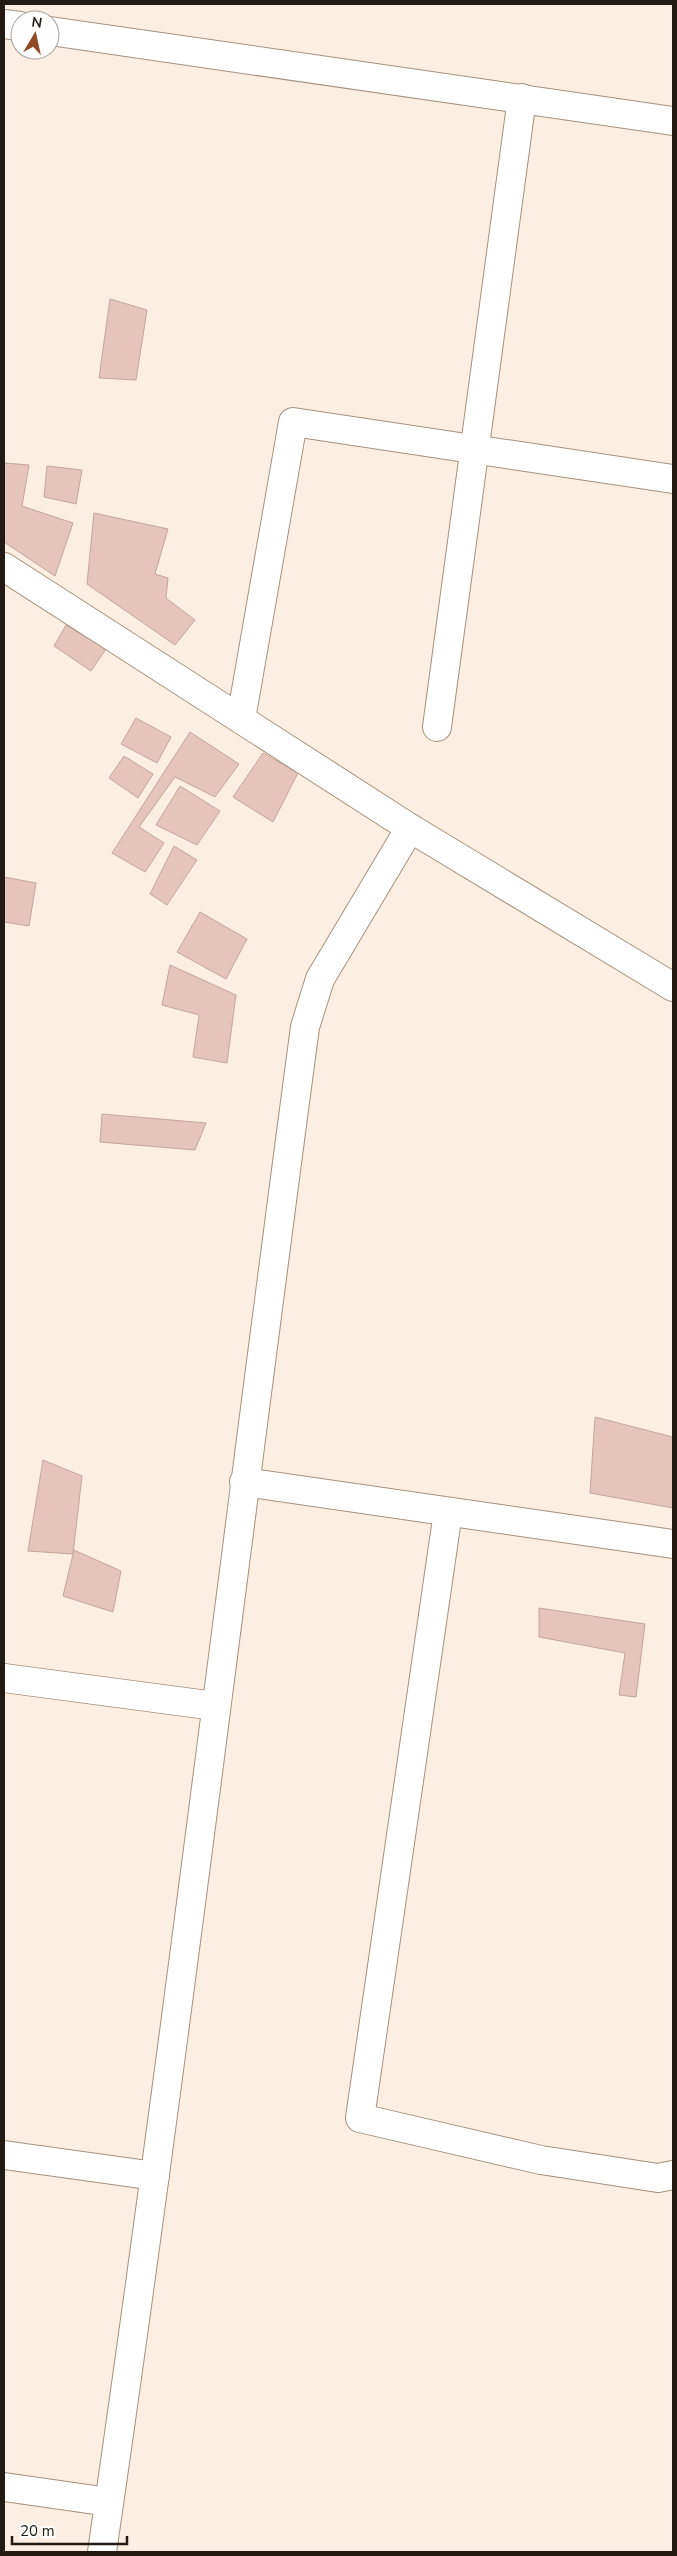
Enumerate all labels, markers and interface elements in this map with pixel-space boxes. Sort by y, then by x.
north arrow [10,10,60,60]
text: N [30,12,44,33]
scale bar [12,2514,128,2546]
text: 20 m [20,2521,55,2541]

